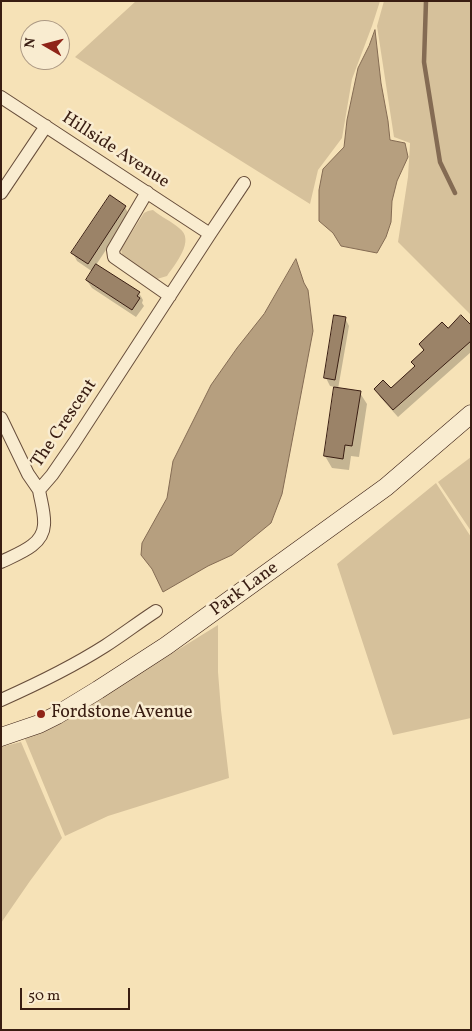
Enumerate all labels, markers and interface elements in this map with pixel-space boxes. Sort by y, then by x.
north arrow [20,20,70,70]
text: N [21,37,41,49]
street label: Hillside Avenue [57,108,173,194]
street label: The Crescent [27,376,103,472]
street label: Park Lane [207,558,283,622]
place label: Fordstone Avenue [51,703,193,725]
marker: Fordstone Avenue [35,708,47,720]
scale bar [22,978,132,1010]
text: 50 m [28,986,60,1007]

